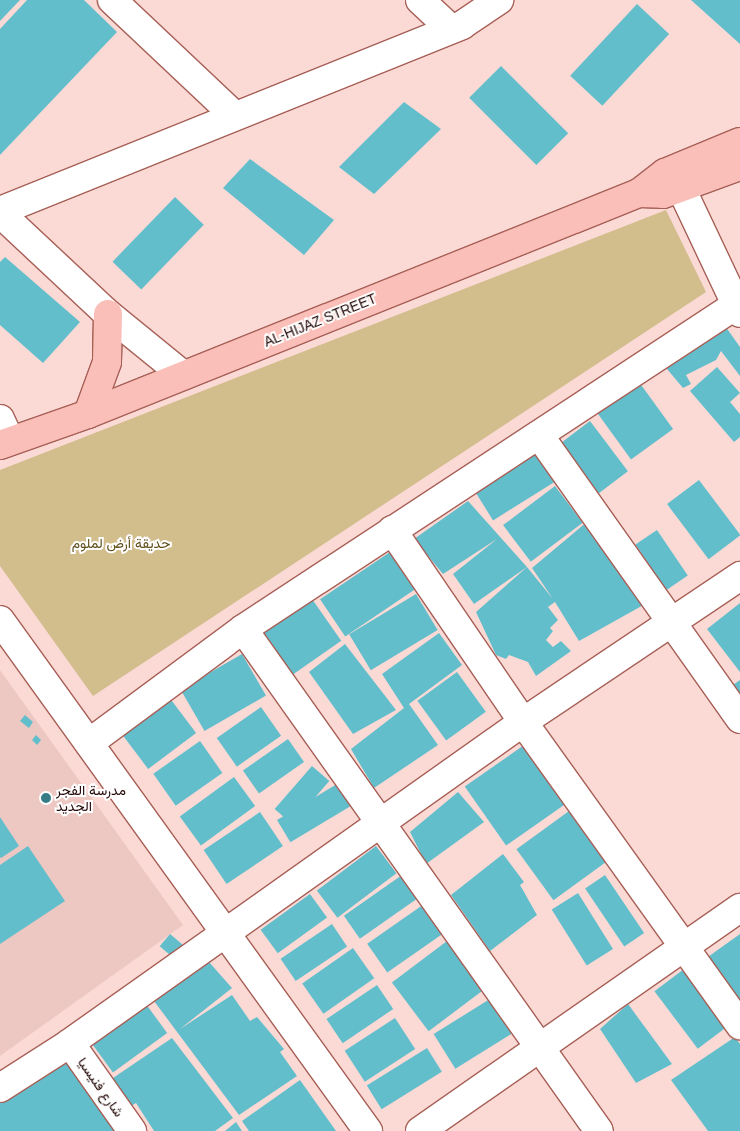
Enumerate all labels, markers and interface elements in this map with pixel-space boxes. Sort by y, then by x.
street label: AL-HIJAZ STREET [261,290,379,350]
park label: حديقة أرض لملوم [72,535,170,551]
place label: مدرسة الفجر الجديد [56,782,126,814]
marker: مدرسة الفجر الجديد [40,792,52,804]
street label: شارع فنيسيا [74,1054,128,1120]

